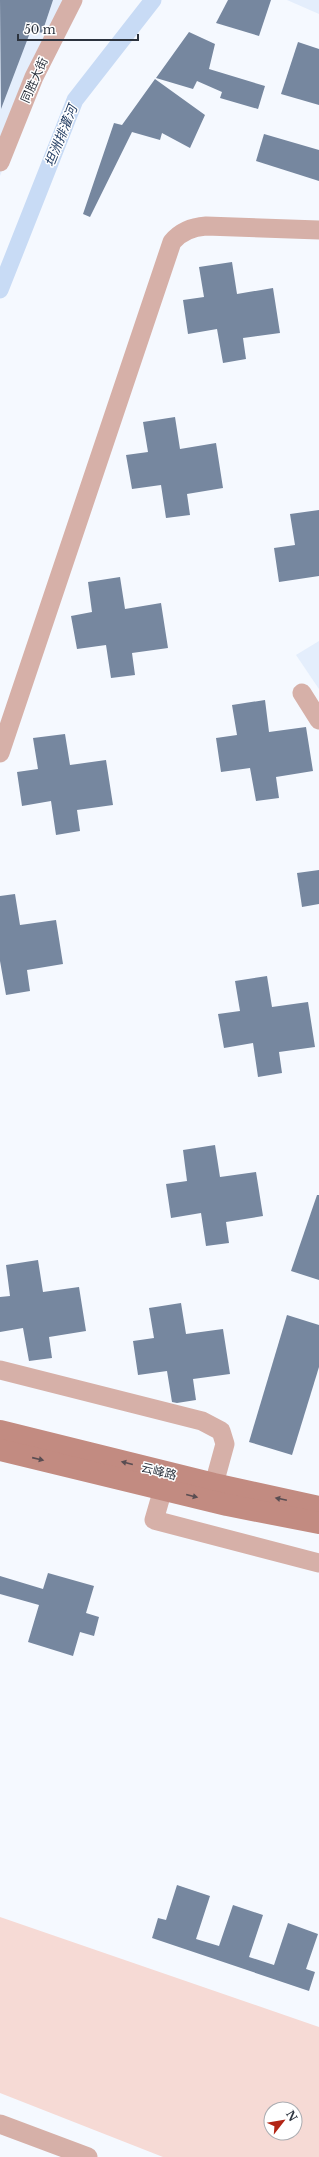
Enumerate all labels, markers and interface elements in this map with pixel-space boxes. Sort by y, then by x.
scale bar [18,16,138,42]
text: 50 m [24,22,56,37]
street label: 同胜大街 [17,55,51,105]
water label: 坦洲排灌河 [41,100,82,169]
one-way arrow [32,1457,44,1463]
one-way arrow [121,1459,133,1465]
street label: 云峰路 [140,1459,178,1483]
one-way arrow [186,1493,198,1499]
one-way arrow [275,1495,287,1501]
north arrow [263,2101,303,2141]
text: N [283,2108,301,2124]

